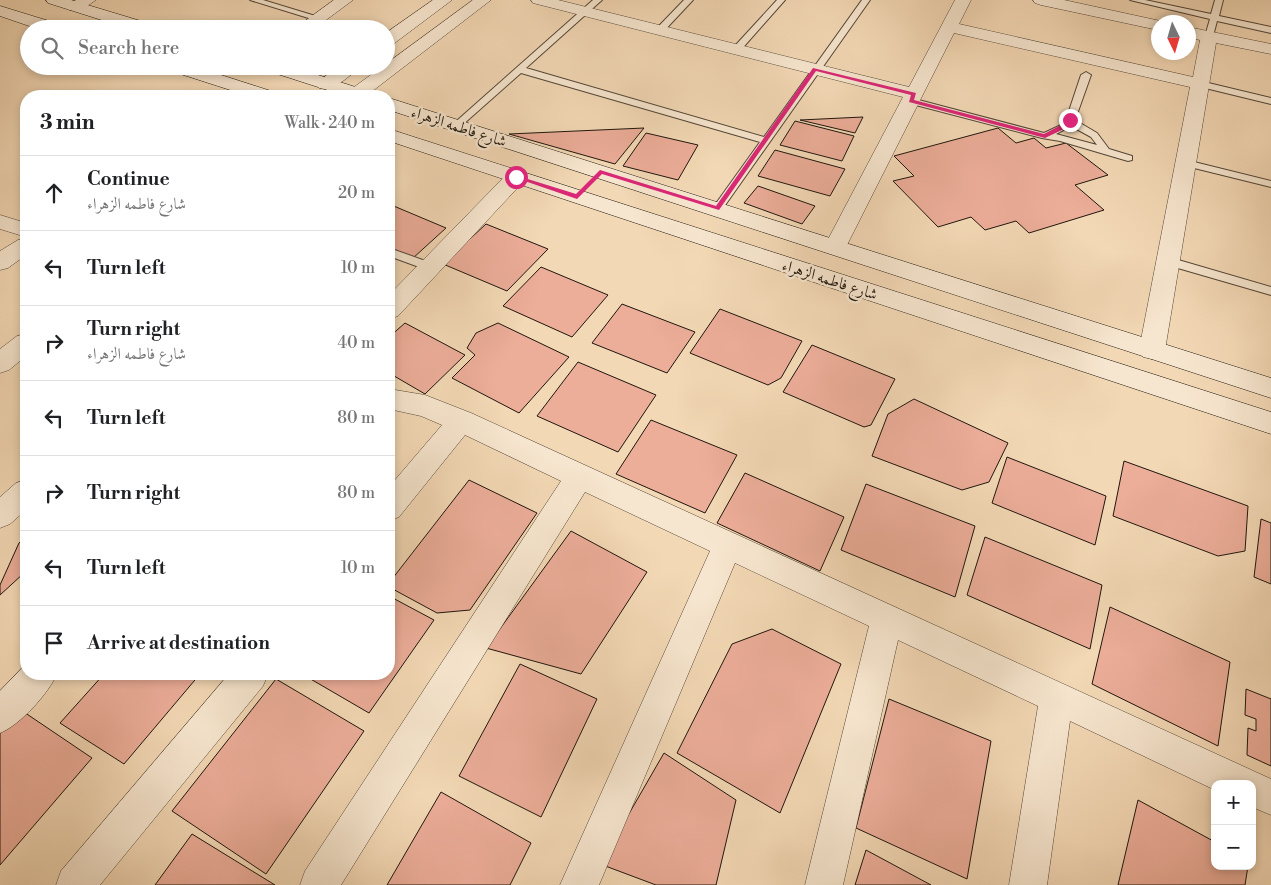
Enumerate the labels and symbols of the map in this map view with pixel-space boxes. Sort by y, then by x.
north arrow [1151,15,1196,60]
street label: شارع فاطمه الزهراء [408,102,509,155]
route end [1059,109,1082,132]
route start [505,166,528,189]
street label: شارع فاطمه الزهراء [779,255,880,308]

